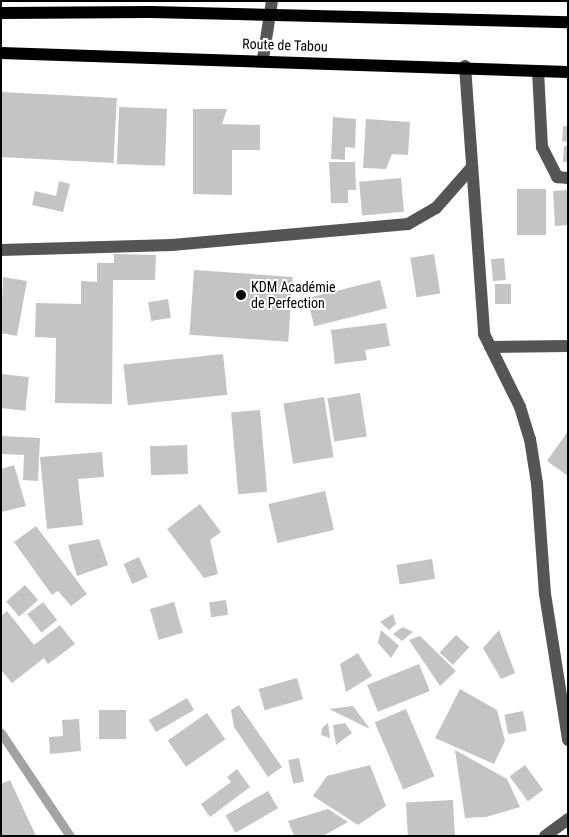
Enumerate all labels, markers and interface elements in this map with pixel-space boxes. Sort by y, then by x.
street label: Route de Tabou [242,35,328,55]
place label: KDM Académie de Perfection [251,279,335,312]
marker: KDM Académie de Perfection [235,289,247,301]

